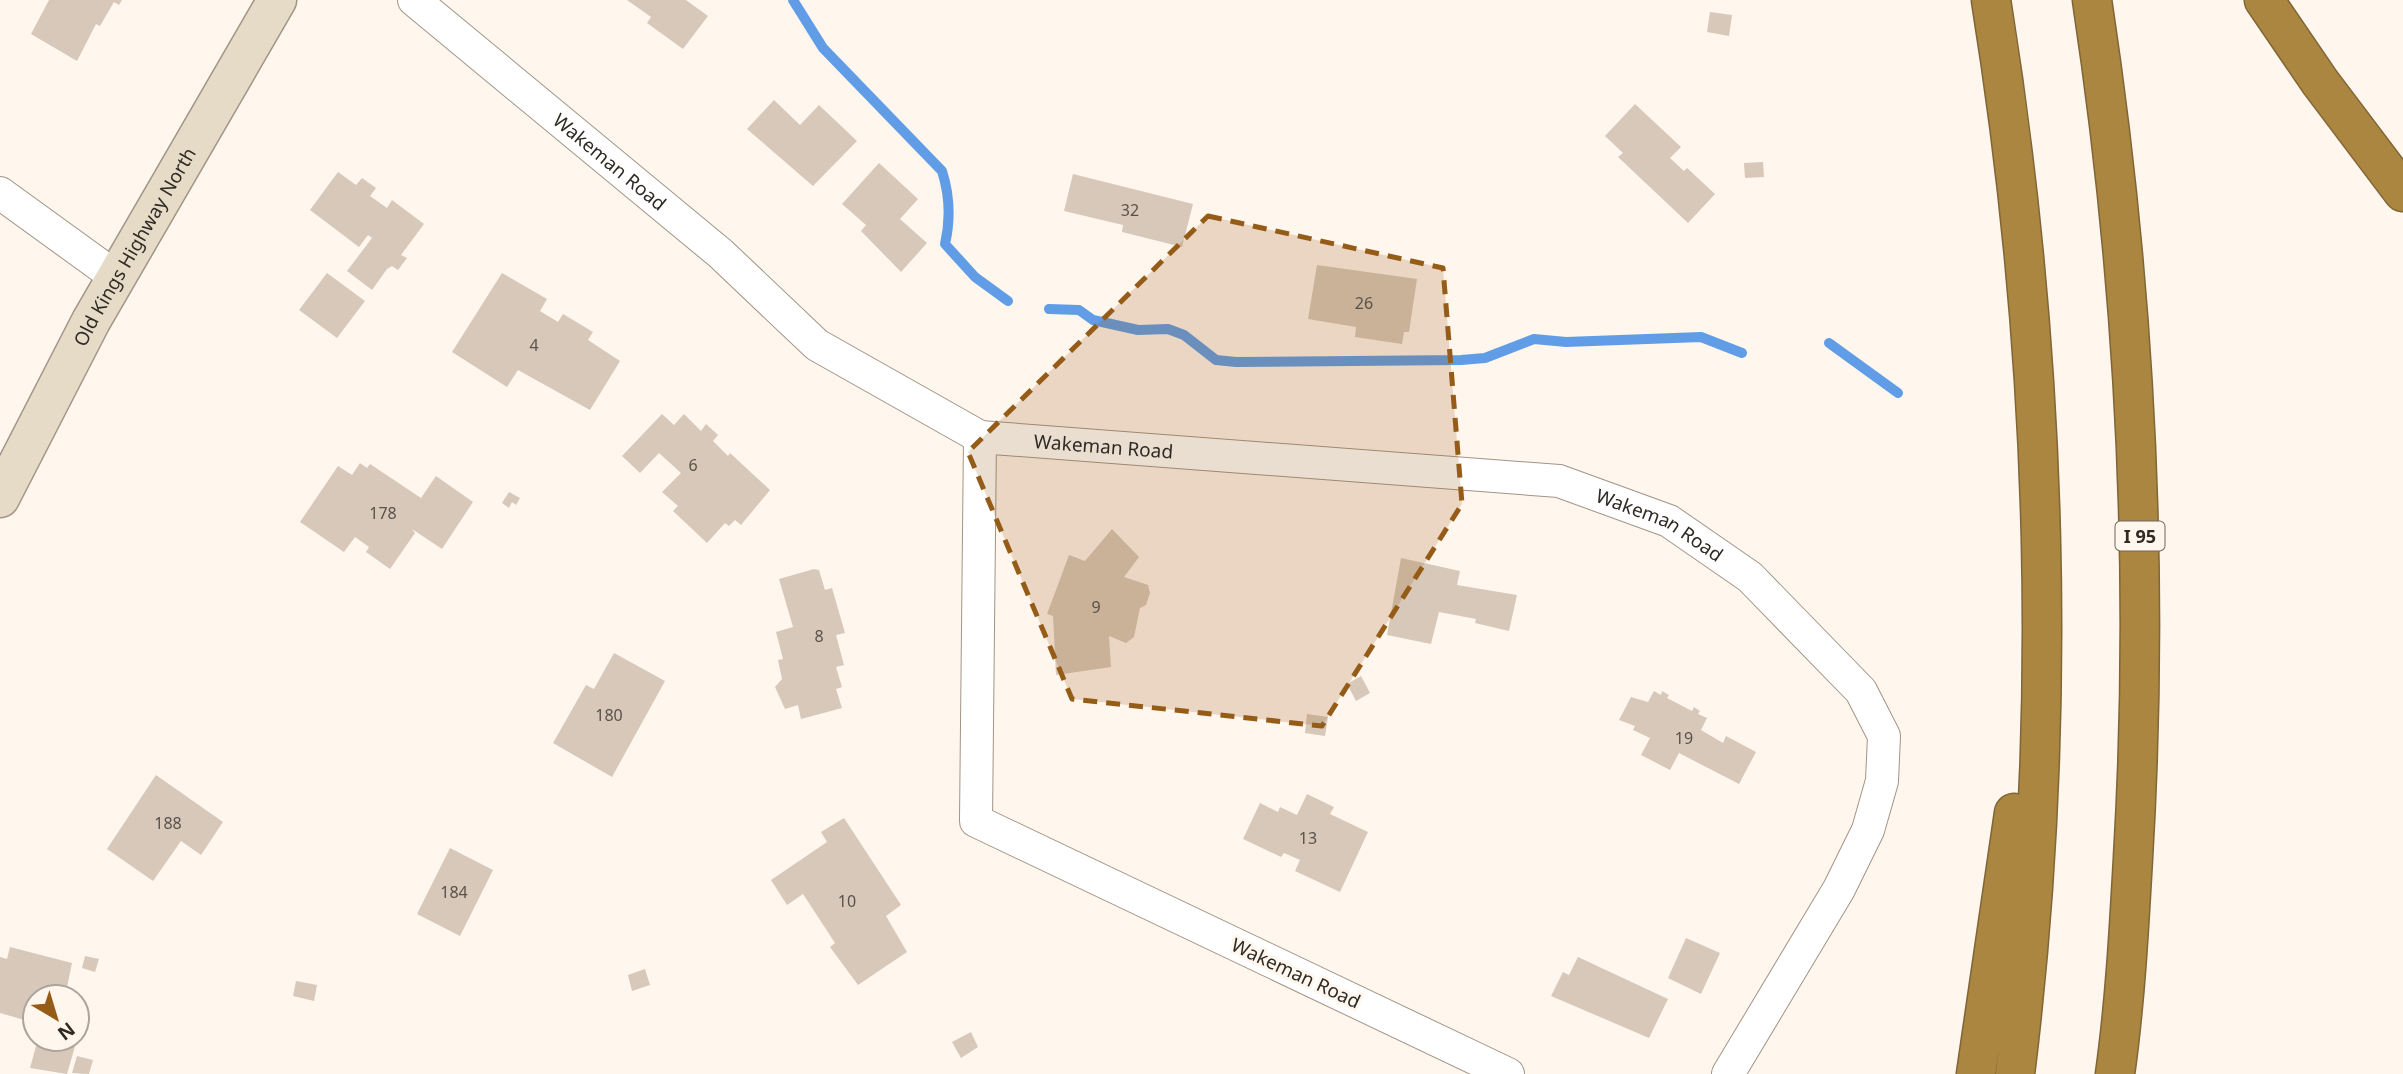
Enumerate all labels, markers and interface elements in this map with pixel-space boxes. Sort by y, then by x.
street label: Wakeman Road [548,107,672,216]
street label: Old Kings Highway North [67,142,202,351]
house number: 32 [1121,199,1139,221]
house number: 26 [1355,292,1373,314]
house number: 4 [529,334,539,356]
street label: Wakeman Road [1033,428,1174,465]
house number: 6 [688,454,698,476]
street label: Wakeman Road [1593,483,1728,568]
house number: 178 [369,502,397,524]
road number: I 95 [2116,522,2164,550]
house number: 9 [1091,596,1101,618]
house number: 8 [814,625,824,647]
house number: 180 [595,704,623,726]
house number: 19 [1675,727,1693,749]
house number: 188 [154,812,182,834]
house number: 13 [1299,827,1317,849]
house number: 184 [440,881,468,903]
house number: 10 [838,890,856,912]
street label: Wakeman Road [1227,932,1365,1014]
north arrow [21,983,91,1053]
text: N [52,1016,81,1046]

